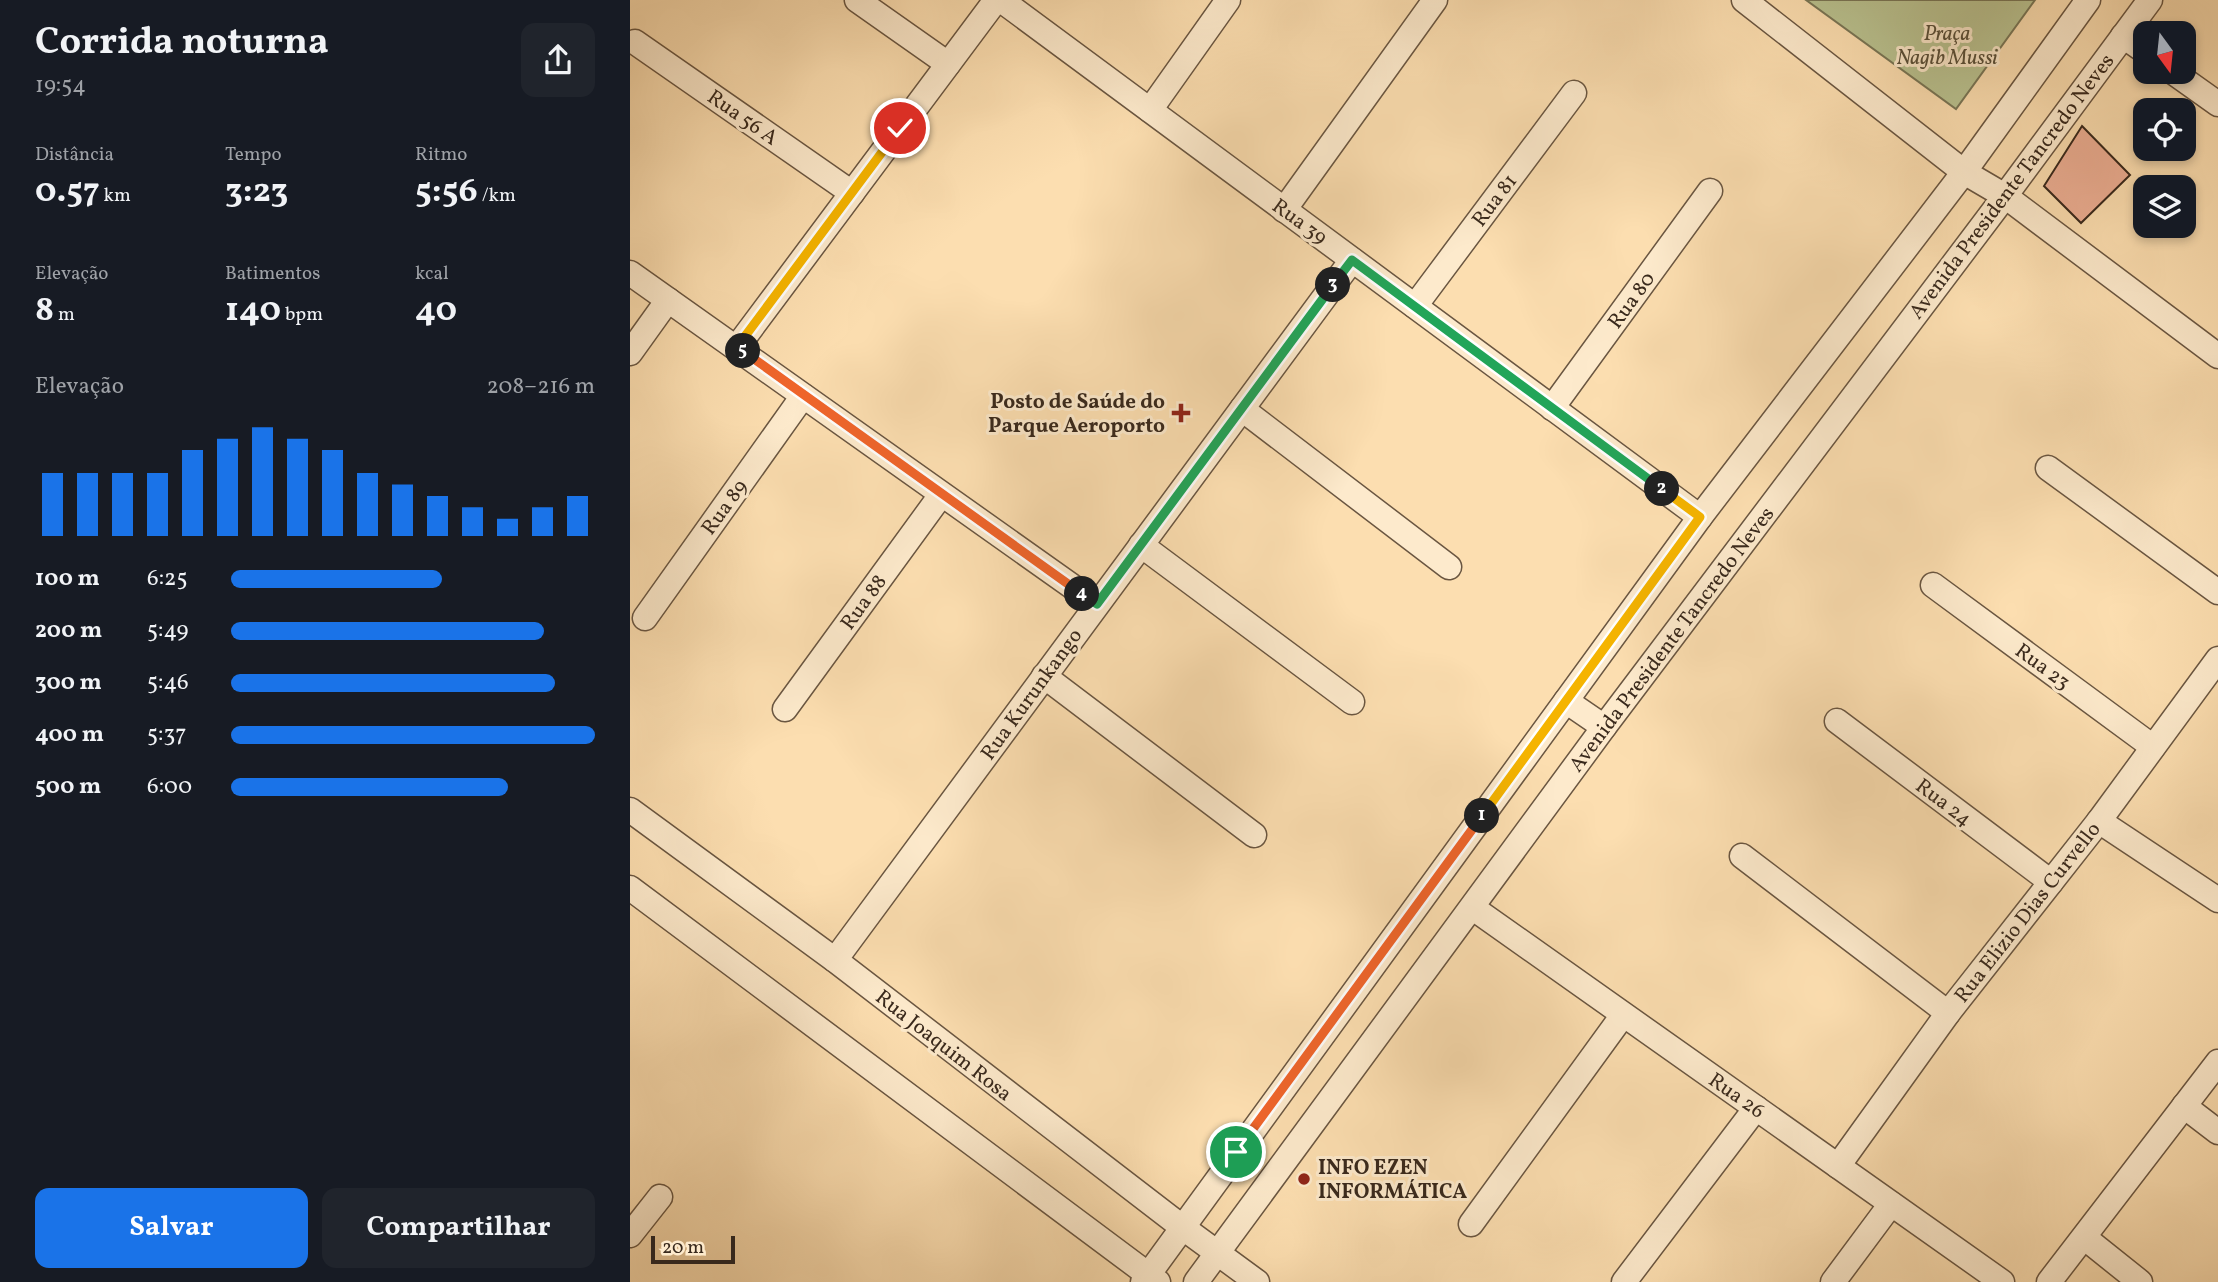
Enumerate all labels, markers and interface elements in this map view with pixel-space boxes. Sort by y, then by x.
text: Corrida noturna [35,17,329,70]
park label: Praça Nagib Mussi [1896,20,1998,73]
north arrow [2133,21,2196,84]
map controls [2133,21,2196,238]
button: share [521,23,595,97]
street label: Avenida Presidente Tancredo Neves [1903,48,2122,326]
text: 19:54 [35,70,86,102]
street label: Rua 56 A [701,83,784,153]
pin [870,98,930,158]
button: locate [2133,98,2196,161]
icon: check [881,109,919,147]
text: Distância [35,142,114,168]
text: Tempo [225,142,282,168]
text: Ritmo [415,142,467,168]
text: 0.57 [35,168,100,216]
text: 3:23 [225,168,288,216]
text: 5:56 [415,168,478,216]
street label: Rua 81 [1466,168,1525,233]
button: layers [2133,175,2196,238]
text: km [100,183,131,209]
text: /km [478,183,516,209]
street label: Rua 39 [1265,192,1333,252]
text: Elevação [35,261,108,287]
text: Batimentos [225,261,320,287]
text: kcal [415,261,449,287]
street label: Rua 80 [1602,266,1663,335]
pin: 3 [1316,268,1350,302]
text: 3 [1328,271,1337,297]
text: 8 [35,287,54,335]
text: 140 [225,287,281,335]
text: 40 [415,287,457,335]
text: m [54,302,75,328]
text: bpm [281,302,323,328]
pin: 5 [726,334,760,368]
text: 5 [738,337,747,363]
text: Elevação [35,371,124,403]
text: 208–216 m [486,371,595,403]
place label: Posto de Saúde do Parque Aeroporto [988,388,1165,441]
marker: Posto de Saúde do Parque Aeroporto [1171,403,1191,423]
pin: 2 [1644,472,1680,506]
street label: Rua 89 [695,474,755,542]
text: 2 [1657,475,1666,501]
street label: Avenida Presidente Tancredo Neves [1563,501,1782,779]
text: 100 m [35,563,100,595]
text: 6:25 [147,563,187,595]
street label: Rua 88 [834,569,894,637]
pin: 4 [1064,576,1100,612]
text: 4 [1076,580,1087,606]
text: 200 m [35,615,102,647]
text: 5:49 [147,615,188,647]
street label: Rua Kurunkango [974,623,1090,767]
street label: Rua 23 [2008,637,2076,697]
text: 300 m [35,667,102,699]
text: 5:46 [147,667,189,699]
text: 400 m [35,719,104,751]
text: 5:37 [147,719,186,751]
text: 500 m [35,771,101,803]
text: 6:00 [147,771,192,803]
street label: Rua 24 [1909,772,1977,834]
pin: 1 [1464,798,1500,834]
text: 1 [1478,802,1485,828]
street label: Rua Elizio Dias Curvello [1948,816,2108,1010]
street label: Rua Joaquim Rosa [869,984,1018,1109]
street label: Rua 26 [1702,1066,1770,1126]
pin [1206,1122,1266,1182]
icon: arrive [1217,1133,1255,1171]
place label: INFO EZEN INFORMÁTICA [1318,1154,1467,1207]
marker: INFO EZEN INFORMÁTICA [1296,1171,1312,1187]
button: Salvar [35,1188,308,1268]
button: Compartilhar [322,1188,595,1268]
scale bar [651,1233,735,1265]
text: 20 m [662,1235,704,1261]

